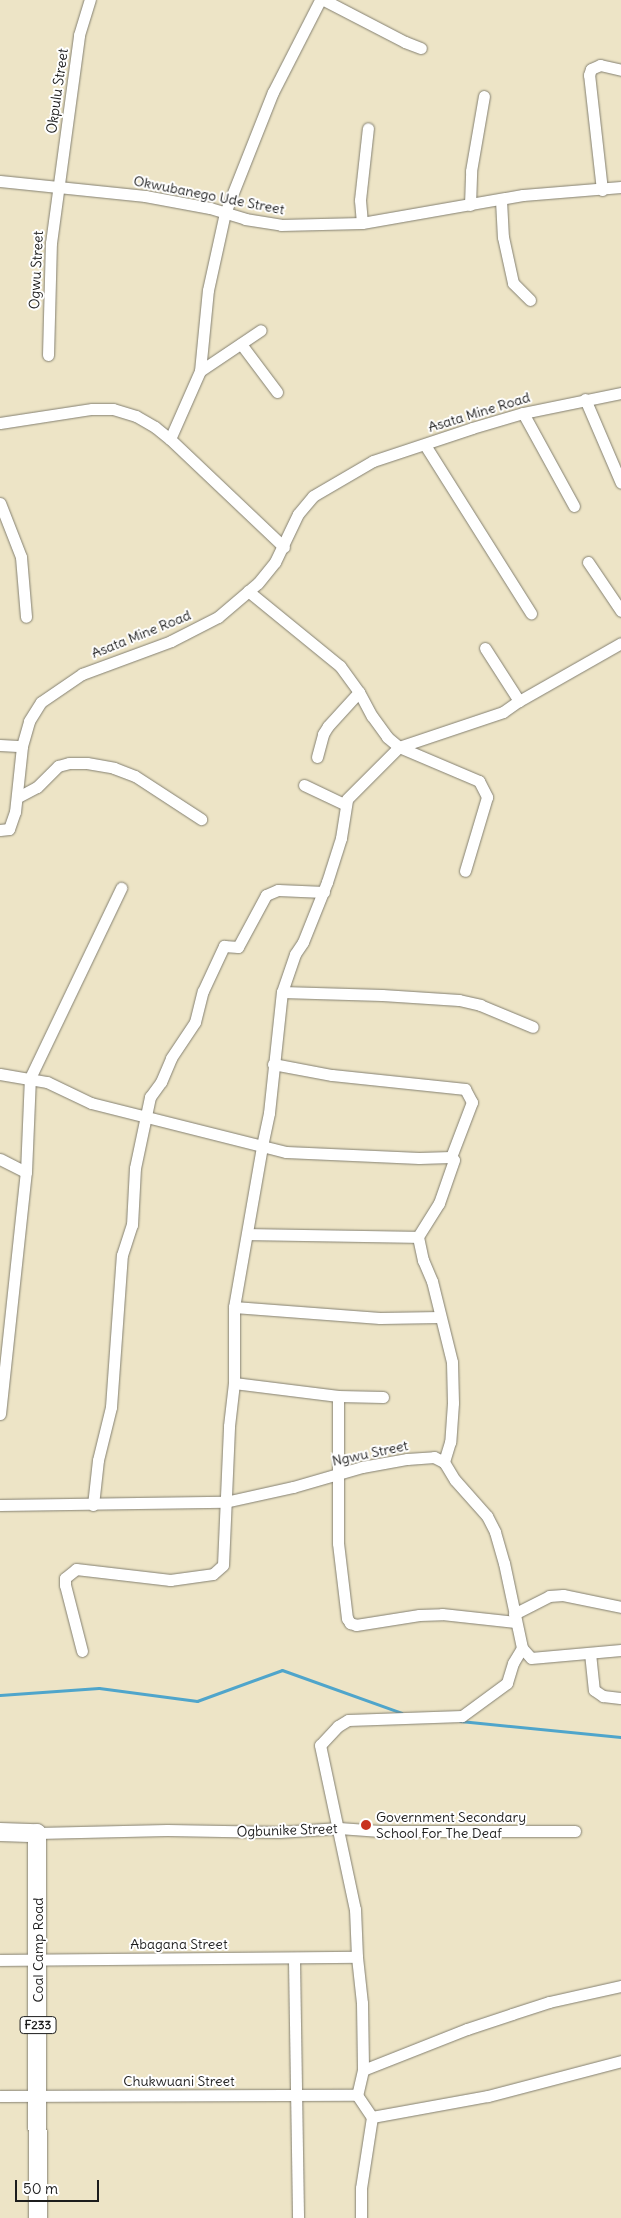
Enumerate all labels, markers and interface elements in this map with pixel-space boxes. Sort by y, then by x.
street label: Okpulu Street [43,47,71,135]
street label: Okwubanego Ude Street [132,172,286,218]
street label: Ogwu Street [26,230,46,310]
street label: Asata Mine Road [426,389,532,435]
street label: Asata Mine Road [89,606,193,662]
street label: Ngwu Street [330,1437,410,1469]
place label: Government Secondary School For The Deaf [376,1809,526,1841]
marker: Government Secondary School For The Deaf [360,1819,372,1831]
street label: Ogbunike Street [236,1820,338,1840]
street label: Coal Camp Road [30,1898,46,2002]
street label: Abagana Street [130,1936,228,1952]
road number: F233 [19,2016,57,2034]
street label: Chukwuani Street [123,2073,235,2089]
scale bar [18,2170,101,2202]
text: 50 m [23,2179,58,2198]

